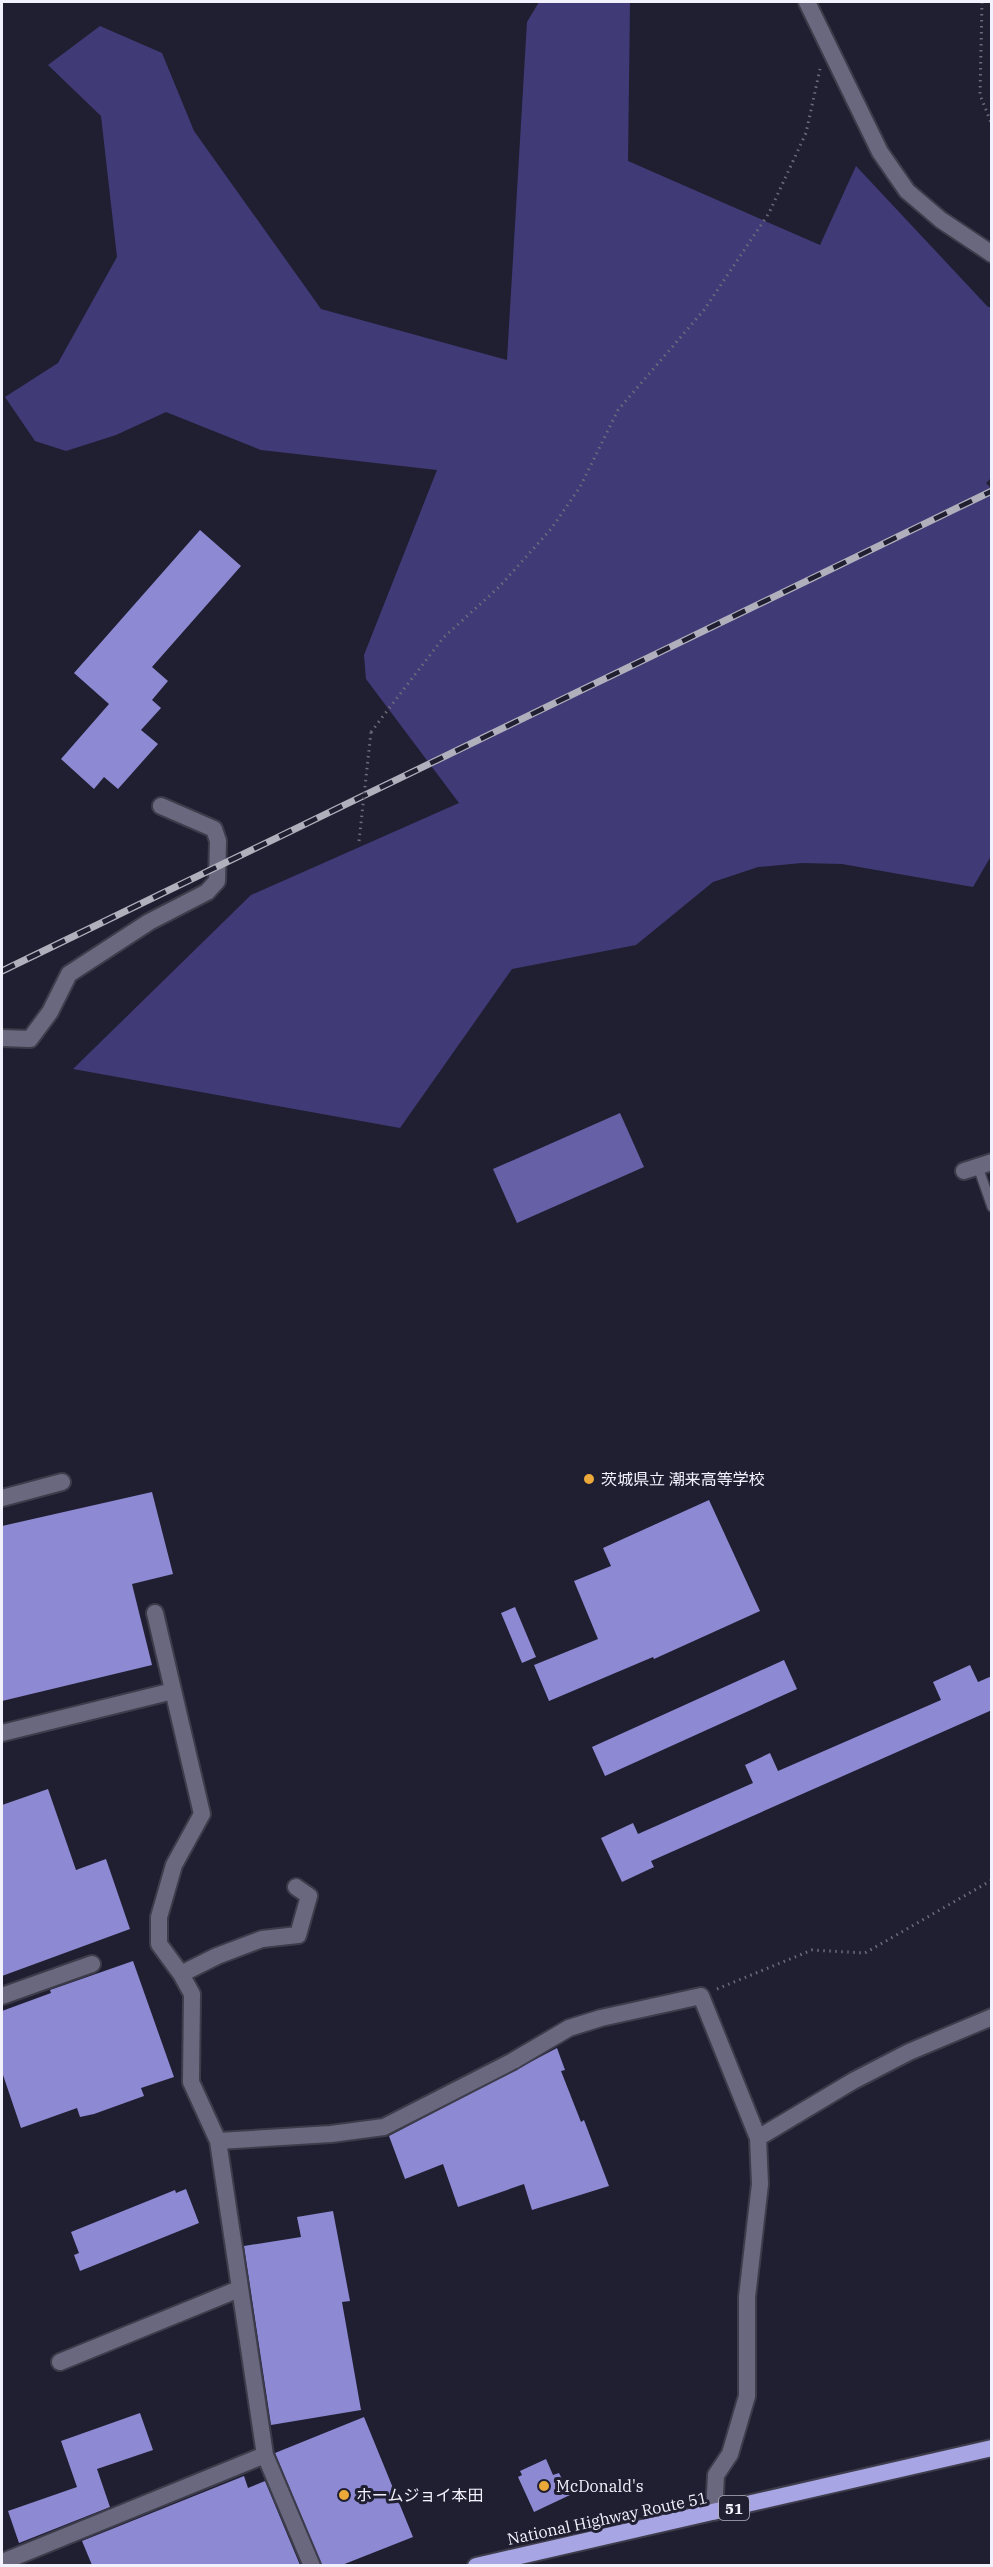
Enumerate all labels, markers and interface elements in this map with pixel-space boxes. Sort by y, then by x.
place label: 茨城県立 潮来高等学校 [601,1469,765,1489]
marker: 茨城県立 潮来高等学校 [582,1472,596,1486]
place label: McDonald's [556,2476,644,2496]
marker: McDonald's [537,2479,551,2493]
place label: ホームジョイ本田 [356,2485,484,2505]
street label: National Highway Route 51 [505,2487,709,2549]
marker: ホームジョイ本田 [337,2488,351,2502]
road number: 51 [719,2496,749,2520]

